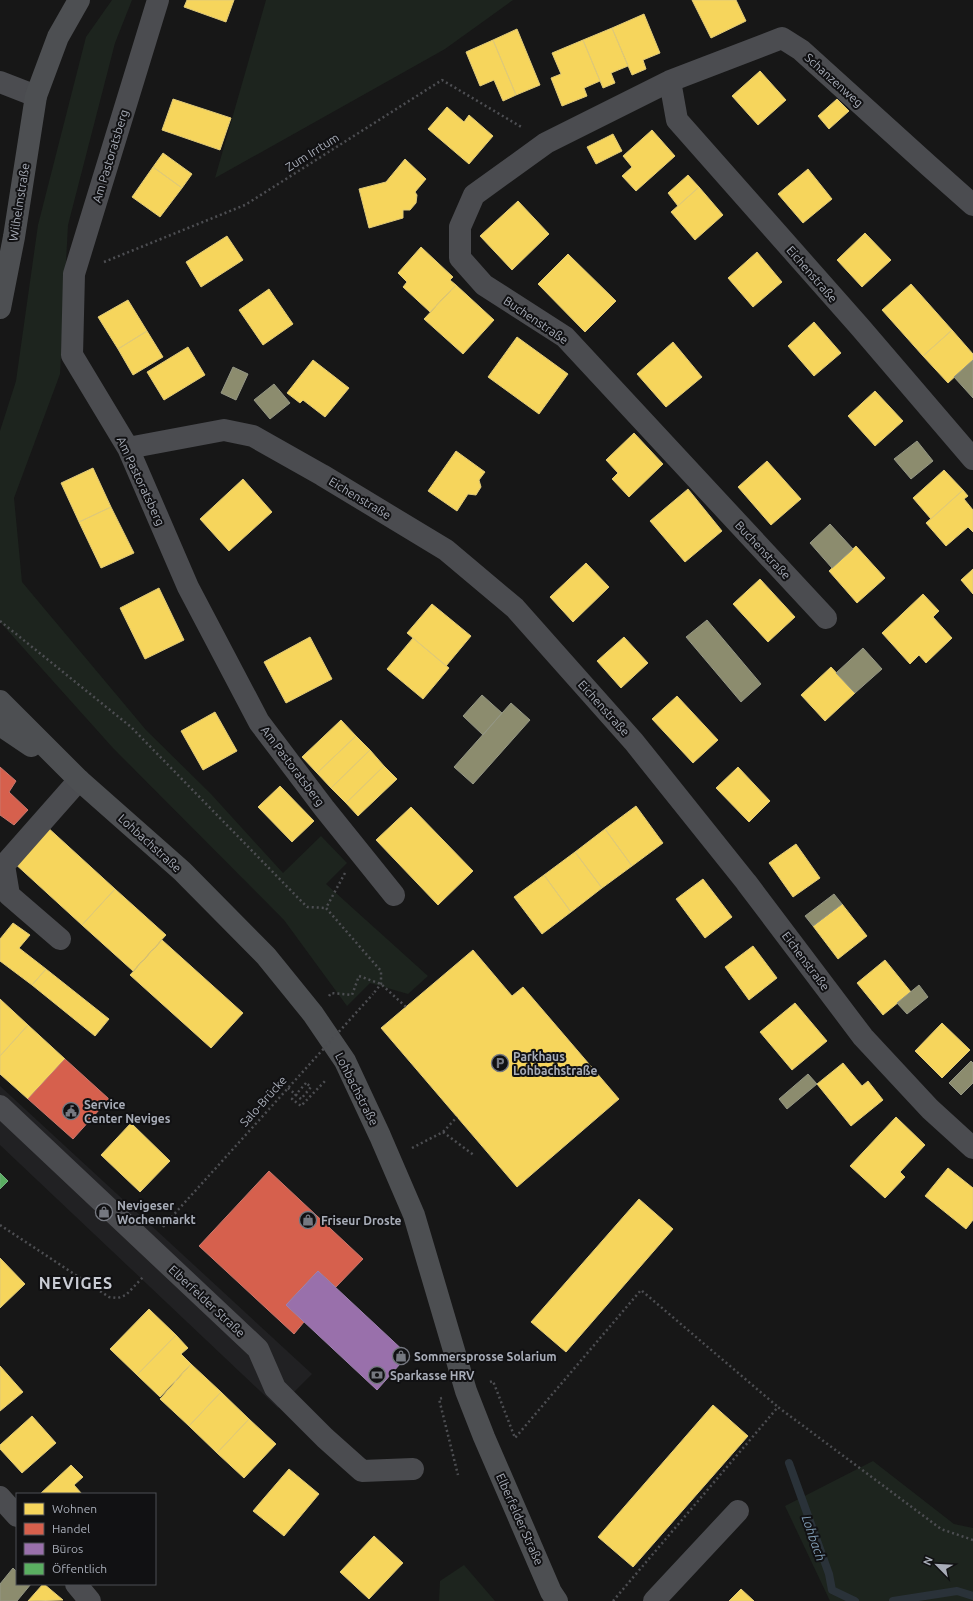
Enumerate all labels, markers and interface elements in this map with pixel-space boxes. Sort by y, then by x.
street label: Schanzenweg [802,51,866,109]
street label: Am Pastoratsberg [90,108,130,204]
street label: Zum Irrtum [283,130,341,174]
street label: Wilhelmstraße [6,162,32,242]
street label: Eichenstraße [784,243,840,305]
street label: Buchenstraße [501,294,571,346]
street label: Am Pastoratsberg [115,434,167,528]
street label: Eichenstraße [327,474,393,522]
street label: Buchenstraße [733,518,793,582]
street label: Eichenstraße [576,678,632,738]
street label: Am Pastoratsberg [259,723,327,809]
street label: Lohbachstraße [116,811,184,875]
street label: Eichenstraße [780,929,832,993]
street label: Lohbachstraße [333,1050,381,1128]
place label: Parkhaus Lohbachstraße [513,1050,597,1077]
parking icon: Parkhaus Lohbachstraße [490,1053,510,1073]
street label: Salo-Brücke [237,1073,289,1129]
place label: Service Center Neviges [84,1098,171,1125]
public building icon: Service Center Neviges [61,1101,81,1121]
place label: Nevigeser Wochenmarkt [117,1199,196,1226]
shop icon: Nevigeser Wochenmarkt [94,1202,114,1222]
shop icon: Friseur Droste [298,1210,318,1230]
place label: Friseur Droste [321,1214,402,1227]
street label: Elberfelder Straße [166,1263,248,1339]
district label: NEVIGES [39,1274,113,1292]
shop icon: Sommersprosse Solarium [391,1346,411,1366]
place label: Sommersprosse Solarium [414,1350,557,1363]
bank icon: Sparkasse HRV [367,1365,387,1385]
place label: Sparkasse HRV [390,1369,475,1382]
street label: Elberfelder Straße [494,1471,546,1567]
legend [16,1493,156,1585]
text: Wohnen [52,1502,97,1515]
water label: Lohbach [800,1513,828,1563]
text: Handel [52,1522,90,1535]
text: Büros [52,1542,83,1555]
north arrow [917,1545,957,1585]
text: N [921,1555,935,1567]
text: Öffentlich [52,1562,107,1575]

